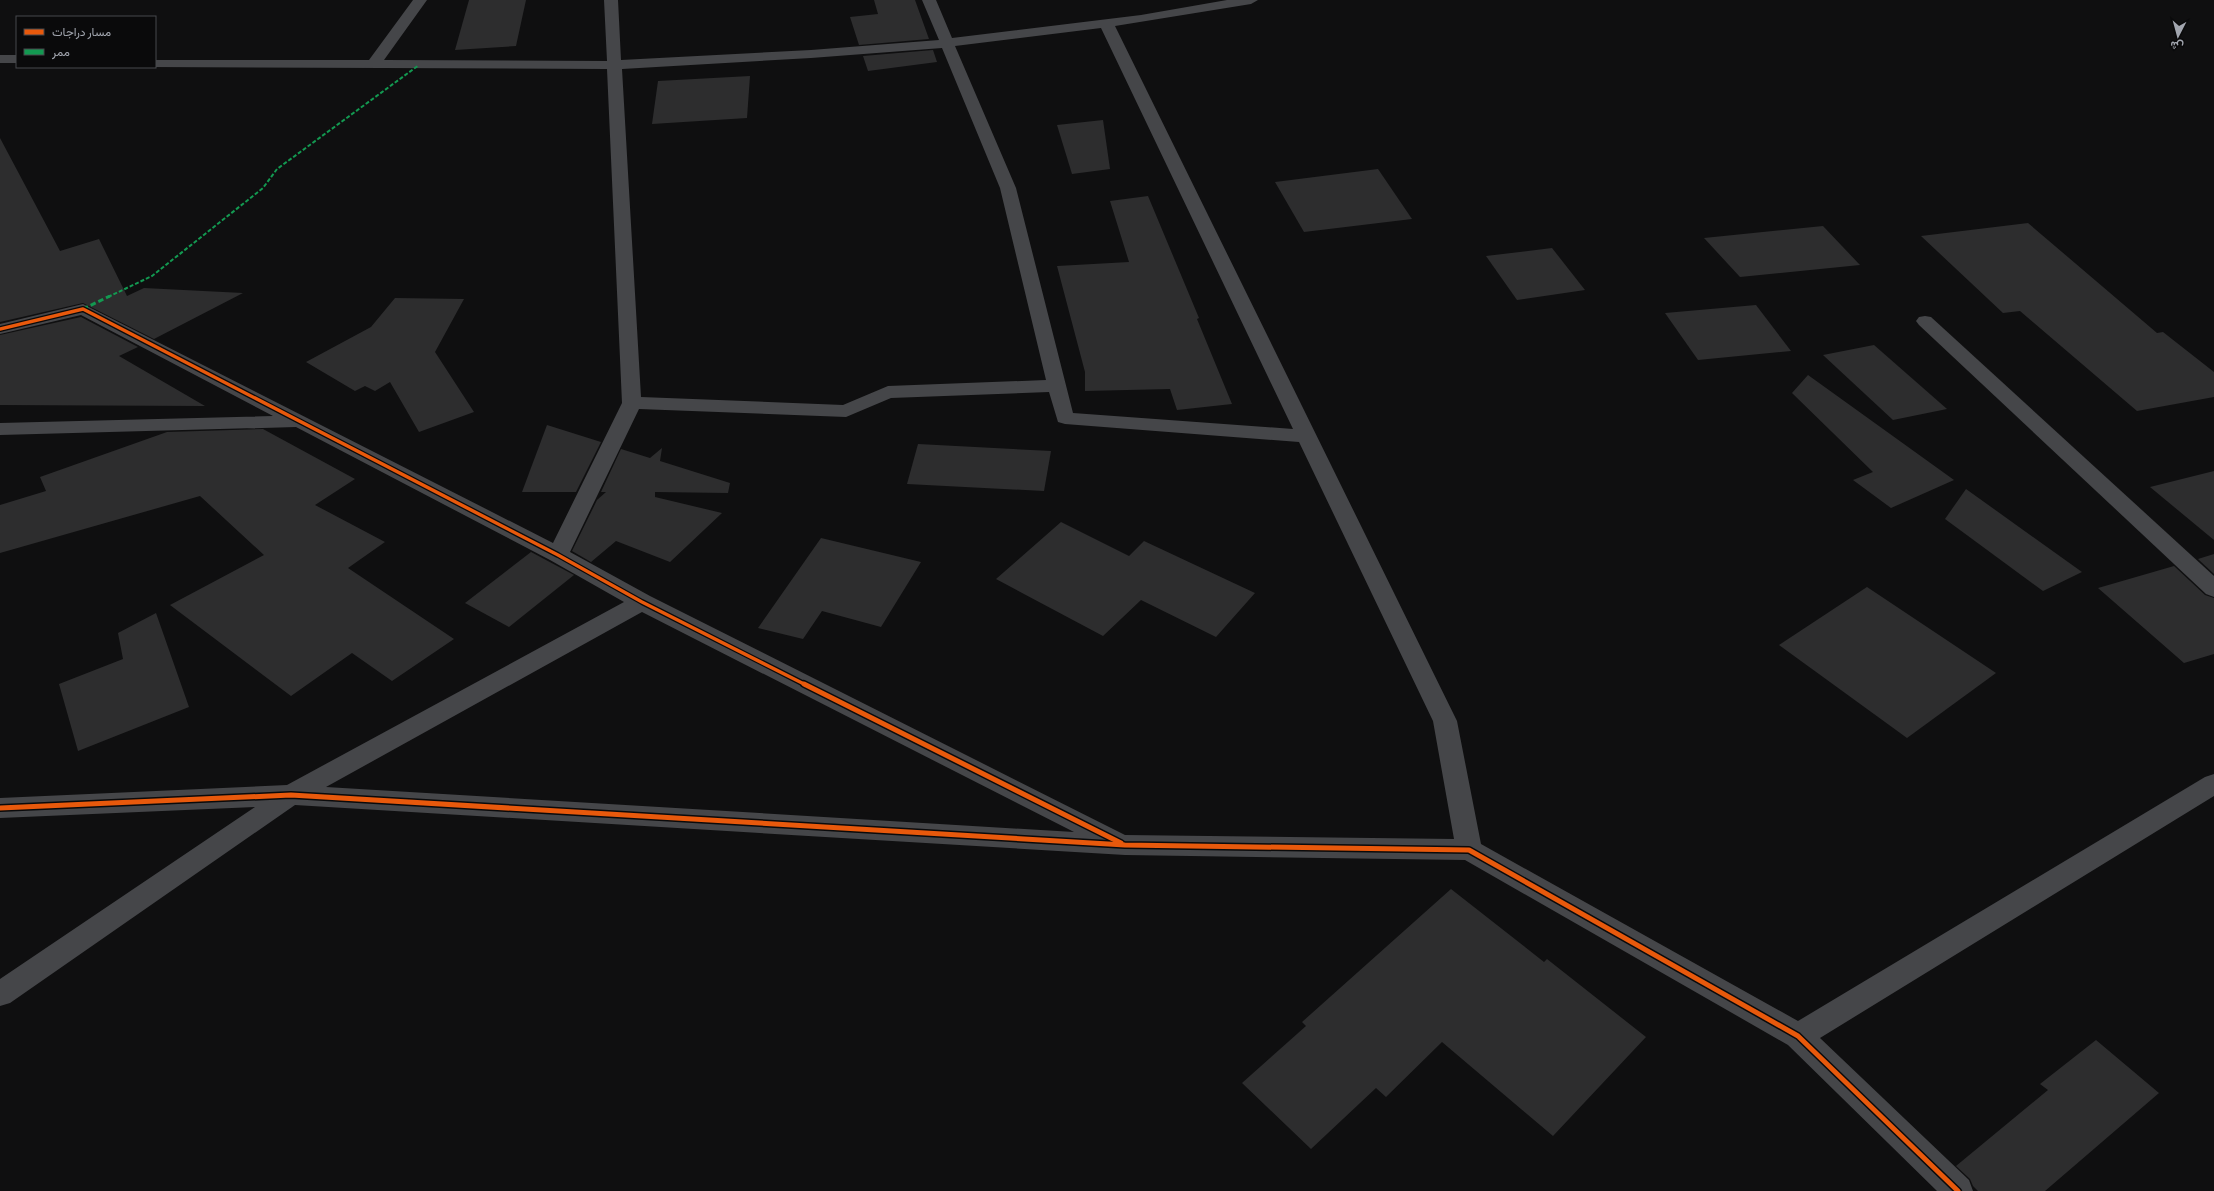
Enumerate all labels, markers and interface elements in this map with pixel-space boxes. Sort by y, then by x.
legend [16,16,156,68]
north arrow [2158,16,2198,56]
text: مسار دراجات [52,25,111,40]
text: ش [2170,38,2184,53]
text: ممر [51,45,70,60]

